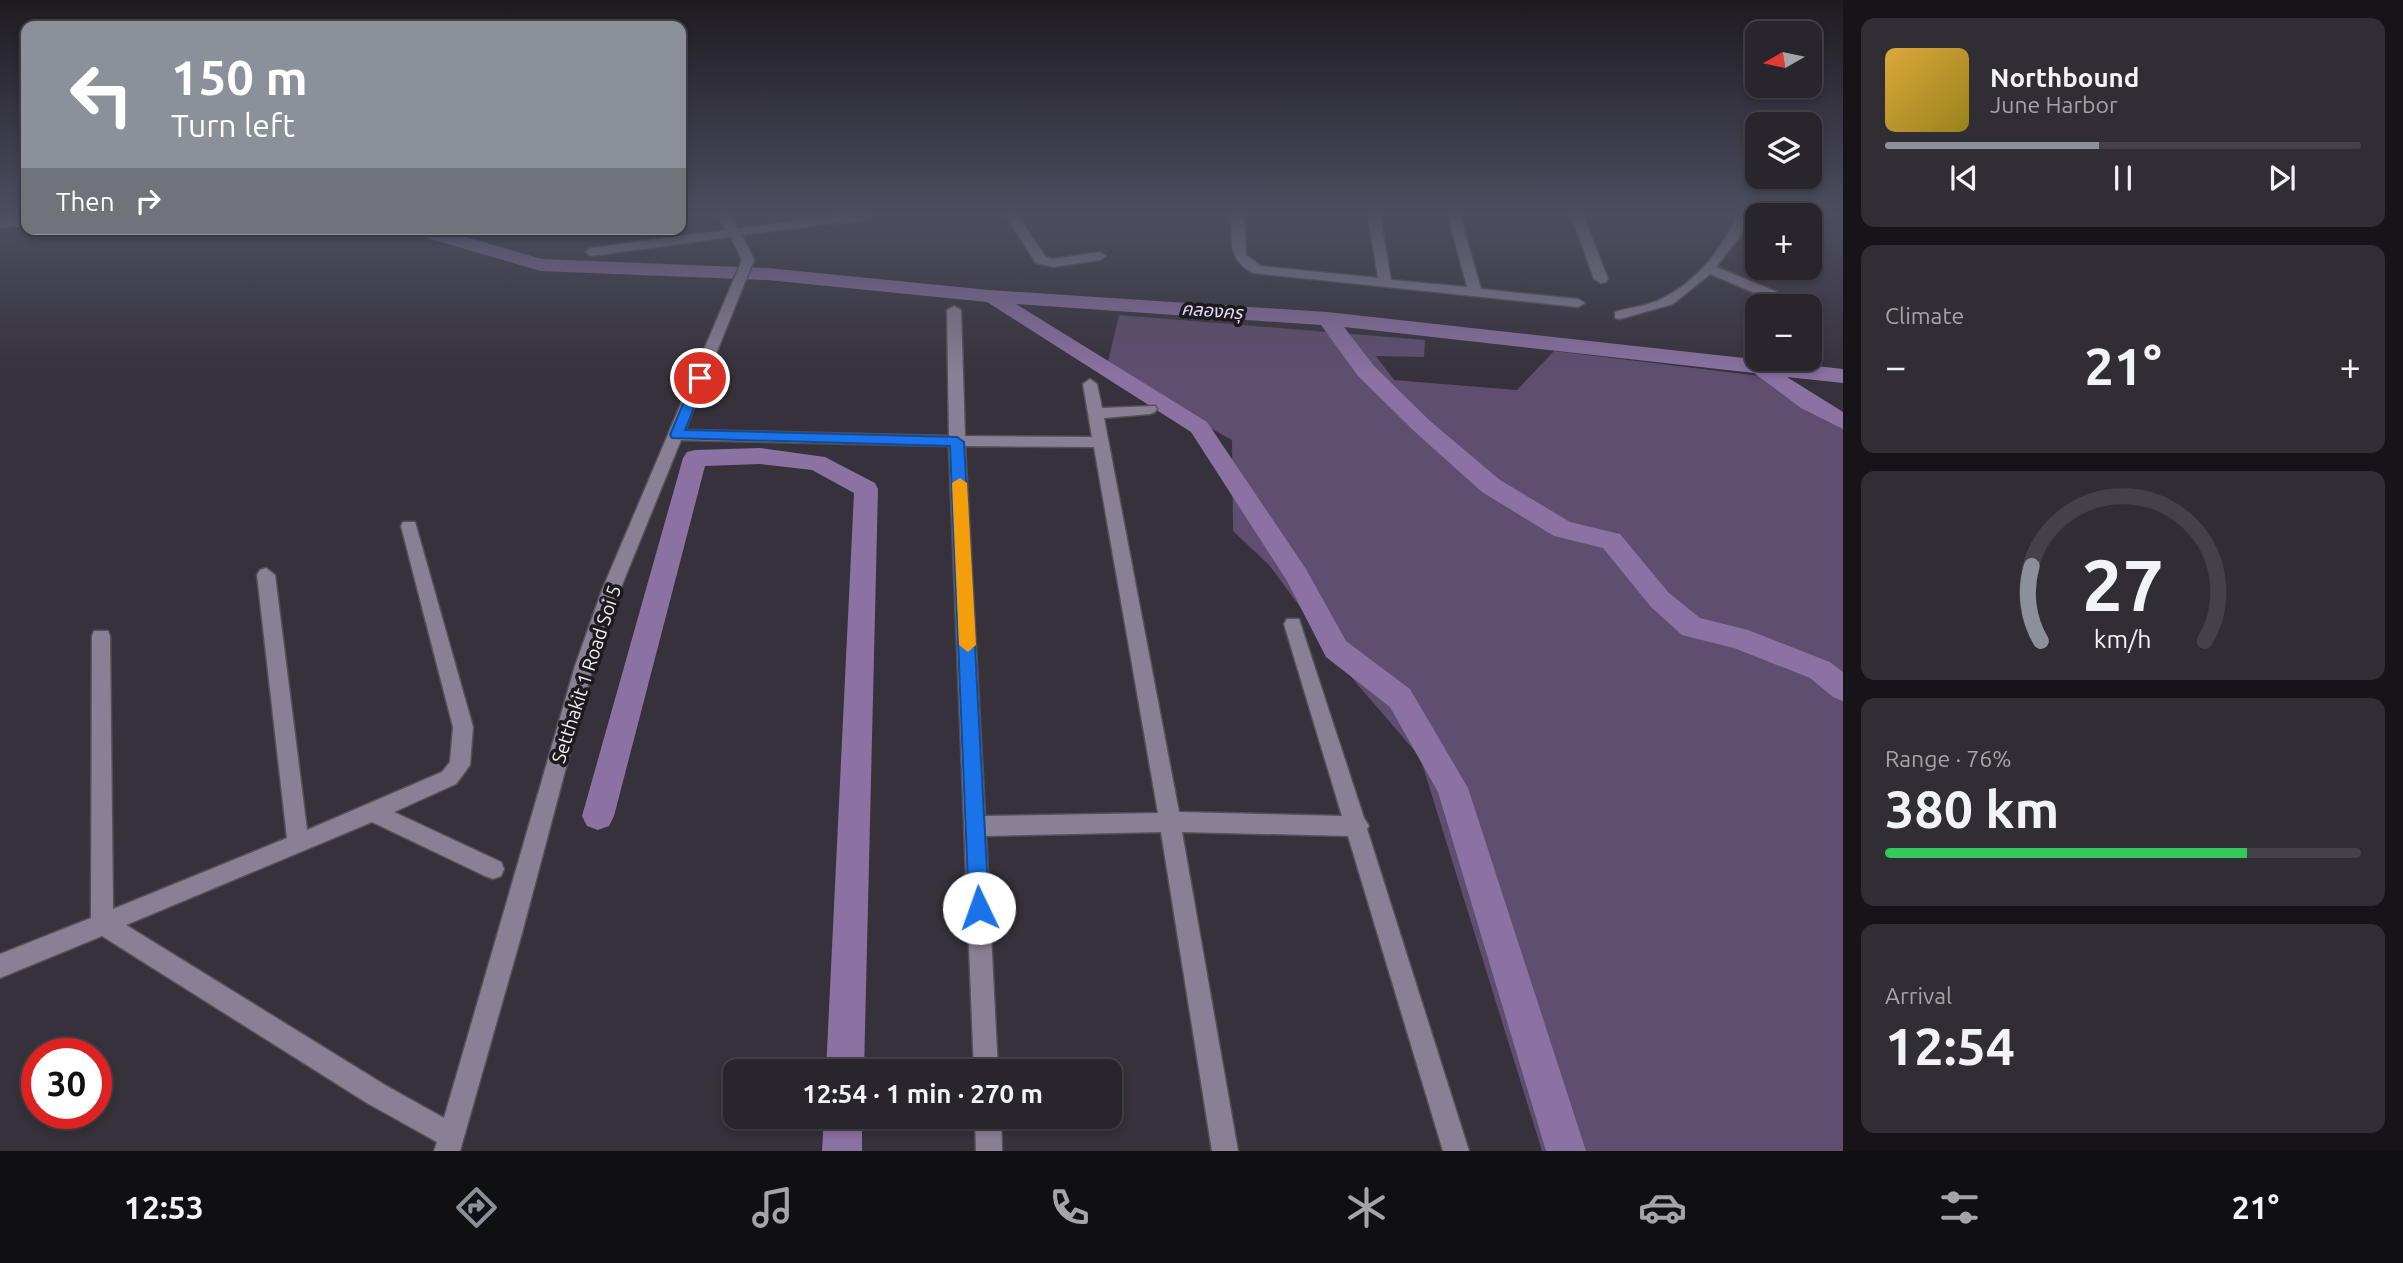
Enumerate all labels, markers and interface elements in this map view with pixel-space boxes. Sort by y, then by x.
north arrow [1745,21,1822,98]
map controls [1745,21,1822,371]
icon: left [56,49,147,140]
text: 150 m [171,49,308,104]
text: Northbound [1990,63,2139,92]
text: June Harbor [1990,92,2118,117]
text: Turn left [171,107,295,143]
button: layers [1745,112,1822,189]
icon: previous [1945,159,1983,197]
icon: pause [2104,159,2142,197]
icon: next [2263,159,2301,197]
icon: right [129,182,167,220]
text: Then [56,187,115,216]
button: + [1745,203,1822,280]
button: − [1745,294,1822,371]
water label: คลองครุ [1181,298,1244,324]
text: Climate [1885,303,1964,328]
text: 21° [2084,337,2162,395]
text: − [1885,345,1906,387]
text: + [2340,345,2361,387]
pin [670,348,730,408]
icon: arrive [681,359,719,397]
text: 27 [2082,544,2164,626]
street label: Setthakit 1 Road Soi 5 [547,582,625,766]
text: km/h [2094,625,2152,653]
text: Range · 76% [1885,746,2012,771]
text: 380 km [1885,780,2059,838]
position arrow [942,871,1016,945]
text: Arrival [1885,983,1952,1008]
text: 12:54 [1885,1017,2015,1075]
speed limit sign: 30 [21,1038,112,1129]
text: 12:54 · 1 min · 270 m [802,1079,1043,1108]
icon: directions [452,1183,501,1232]
icon: music [748,1183,797,1232]
icon: phone [1045,1183,1094,1232]
icon: climate [1342,1183,1391,1232]
icon: car [1638,1183,1687,1232]
icon: filters [1935,1183,1984,1232]
text: 12:53 [124,1189,204,1225]
text: 21° [2232,1189,2279,1225]

